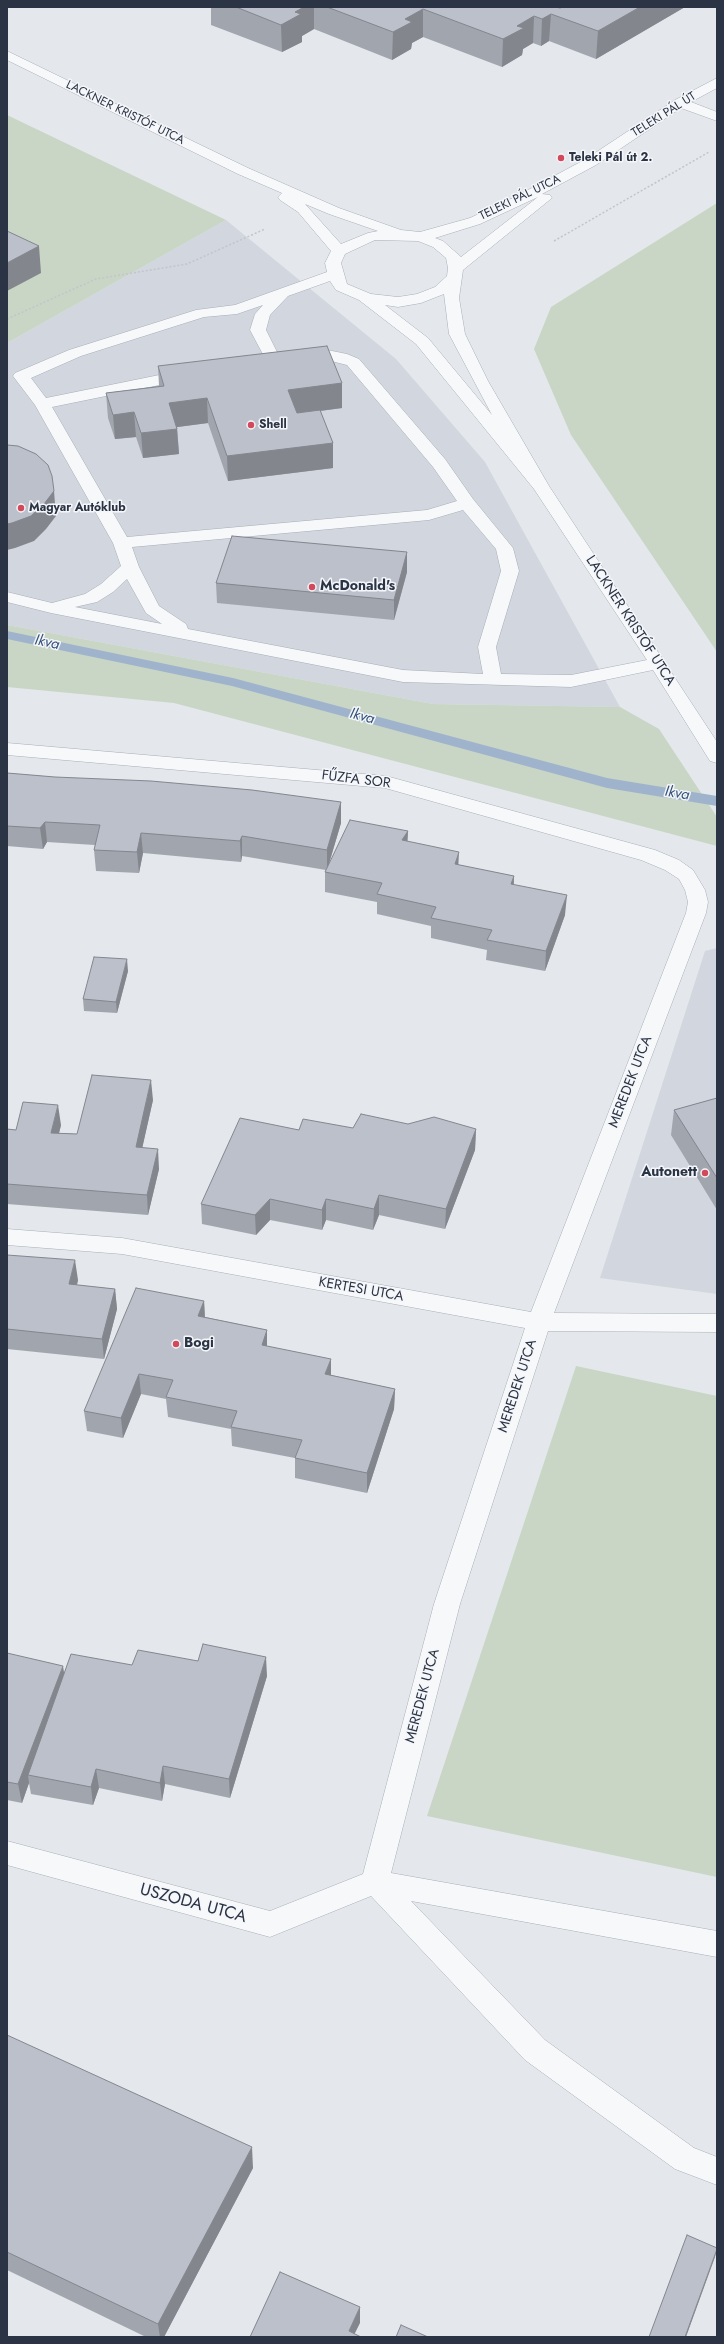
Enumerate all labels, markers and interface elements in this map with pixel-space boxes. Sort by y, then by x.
street label: LACKNER KRISTÓF UTCA [63,78,187,148]
street label: TELEKI PÁL ÚT [629,89,699,141]
place label: Teleki Pál út 2. [569,151,652,165]
marker: Teleki Pál út 2. [556,153,566,163]
street label: TELEKI PÁL UTCA [477,172,563,224]
place label: Shell [259,418,287,432]
marker: Shell [246,420,256,430]
place label: Magyar Autóklub [29,501,126,515]
marker: Magyar Autóklub [16,503,26,513]
street label: LACKNER KRISTÓF UTCA [582,553,678,689]
place label: McDonald's [320,579,395,595]
marker: McDonald's [307,582,317,592]
water label: Ikva [33,632,61,654]
water label: Ikva [348,705,376,729]
street label: FŰZFA SOR [321,767,391,793]
water label: Ikva [663,783,691,805]
street label: MEREDEK UTCA [606,1034,656,1130]
place label: Autonett [641,1165,697,1181]
marker: Autonett [700,1168,710,1178]
street label: KERTESI UTCA [317,1274,405,1306]
place label: Bogi [184,1336,214,1352]
street label: MEREDEK UTCA [495,1337,541,1435]
marker: Bogi [171,1339,181,1349]
street label: MEREDEK UTCA [402,1647,444,1745]
street label: USZODA UTCA [137,1880,249,1928]

